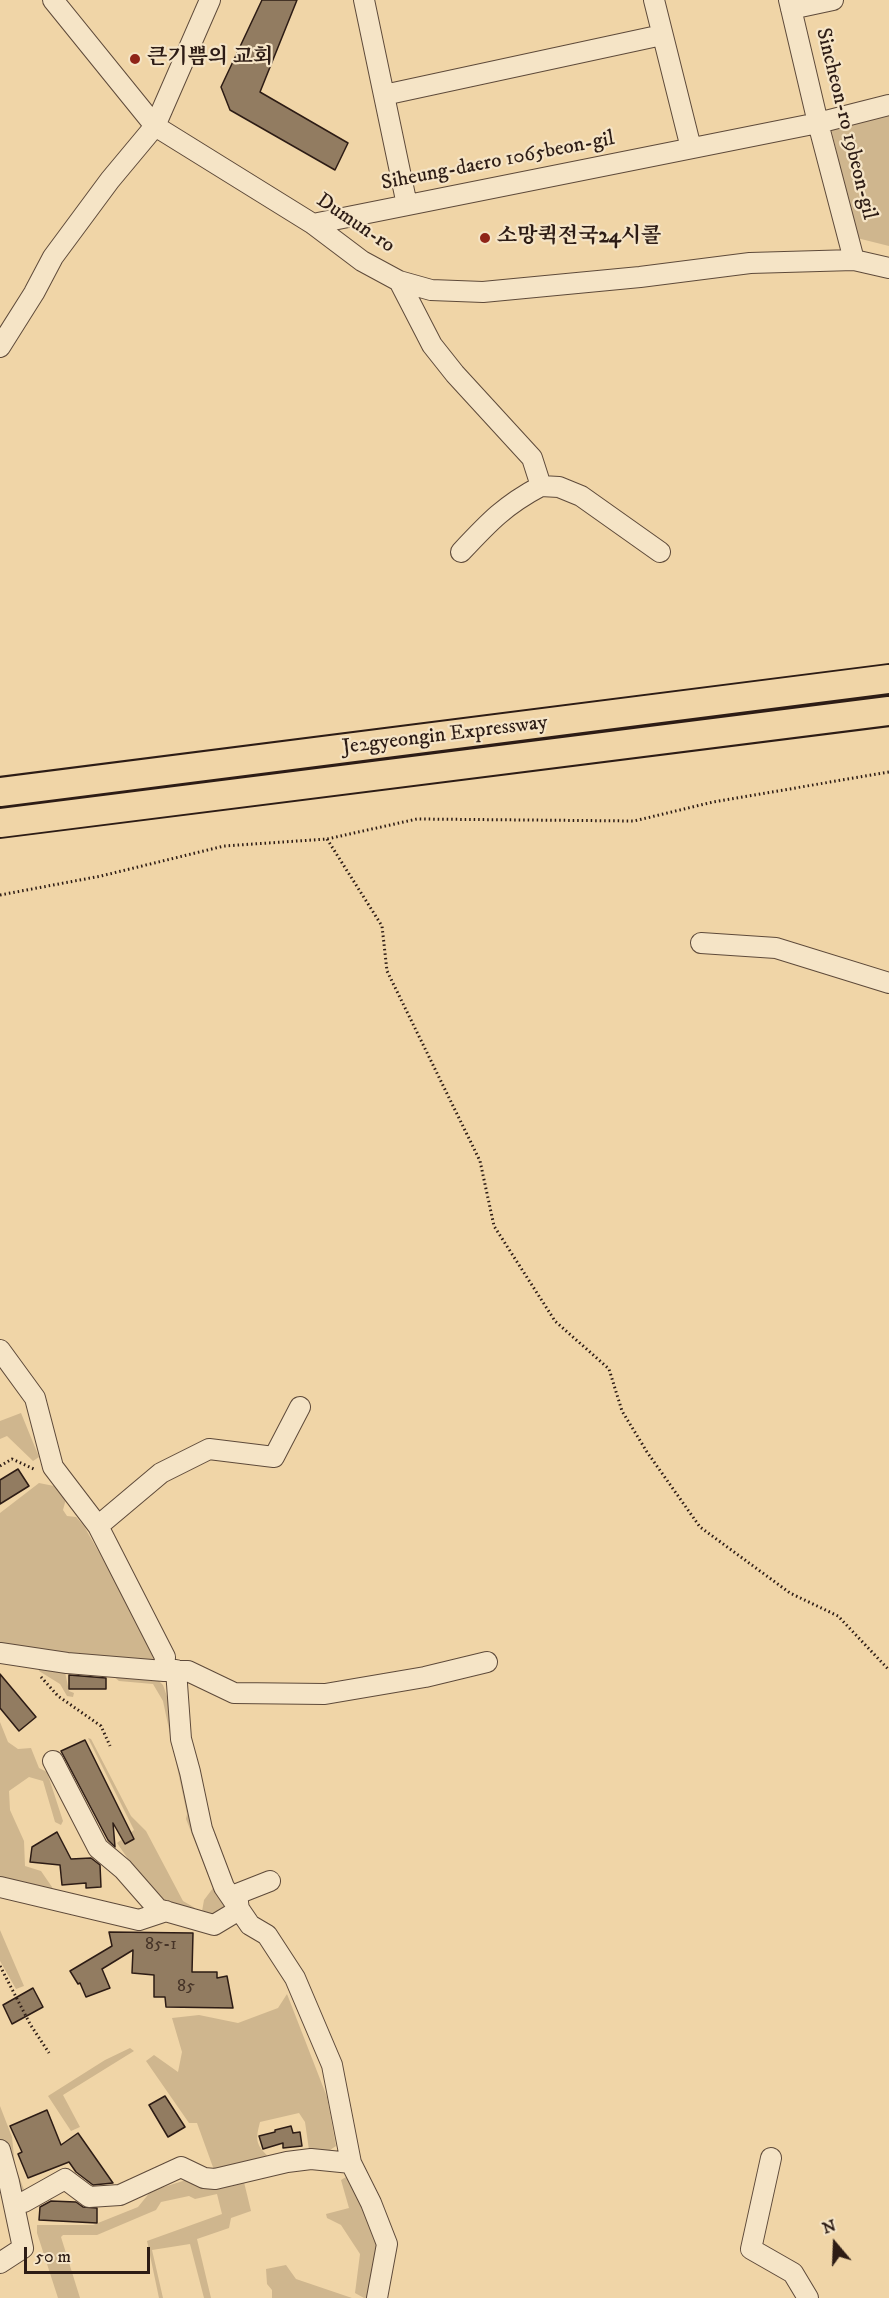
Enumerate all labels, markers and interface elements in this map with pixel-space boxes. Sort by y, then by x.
street label: Sincheon-ro 19beon-gil [809,26,881,222]
place label: 큰기쁨의 교회 [147,46,273,72]
marker: 큰기쁨의 교회 [128,52,142,66]
street label: Siheung-daero 1065beon-gil [379,127,617,197]
street label: Dumun-ro [311,189,399,259]
place label: 소망퀵전국24시콜 [497,225,661,251]
marker: 소망퀵전국24시콜 [478,231,492,245]
street label: Je2gyeongin Expressway [341,711,549,761]
house number: 85-1 [145,1934,177,1956]
house number: 85 [177,1976,195,1998]
north arrow [805,2214,865,2274]
text: N [820,2215,839,2239]
scale bar [27,2235,153,2273]
text: 50 m [35,2246,71,2268]

